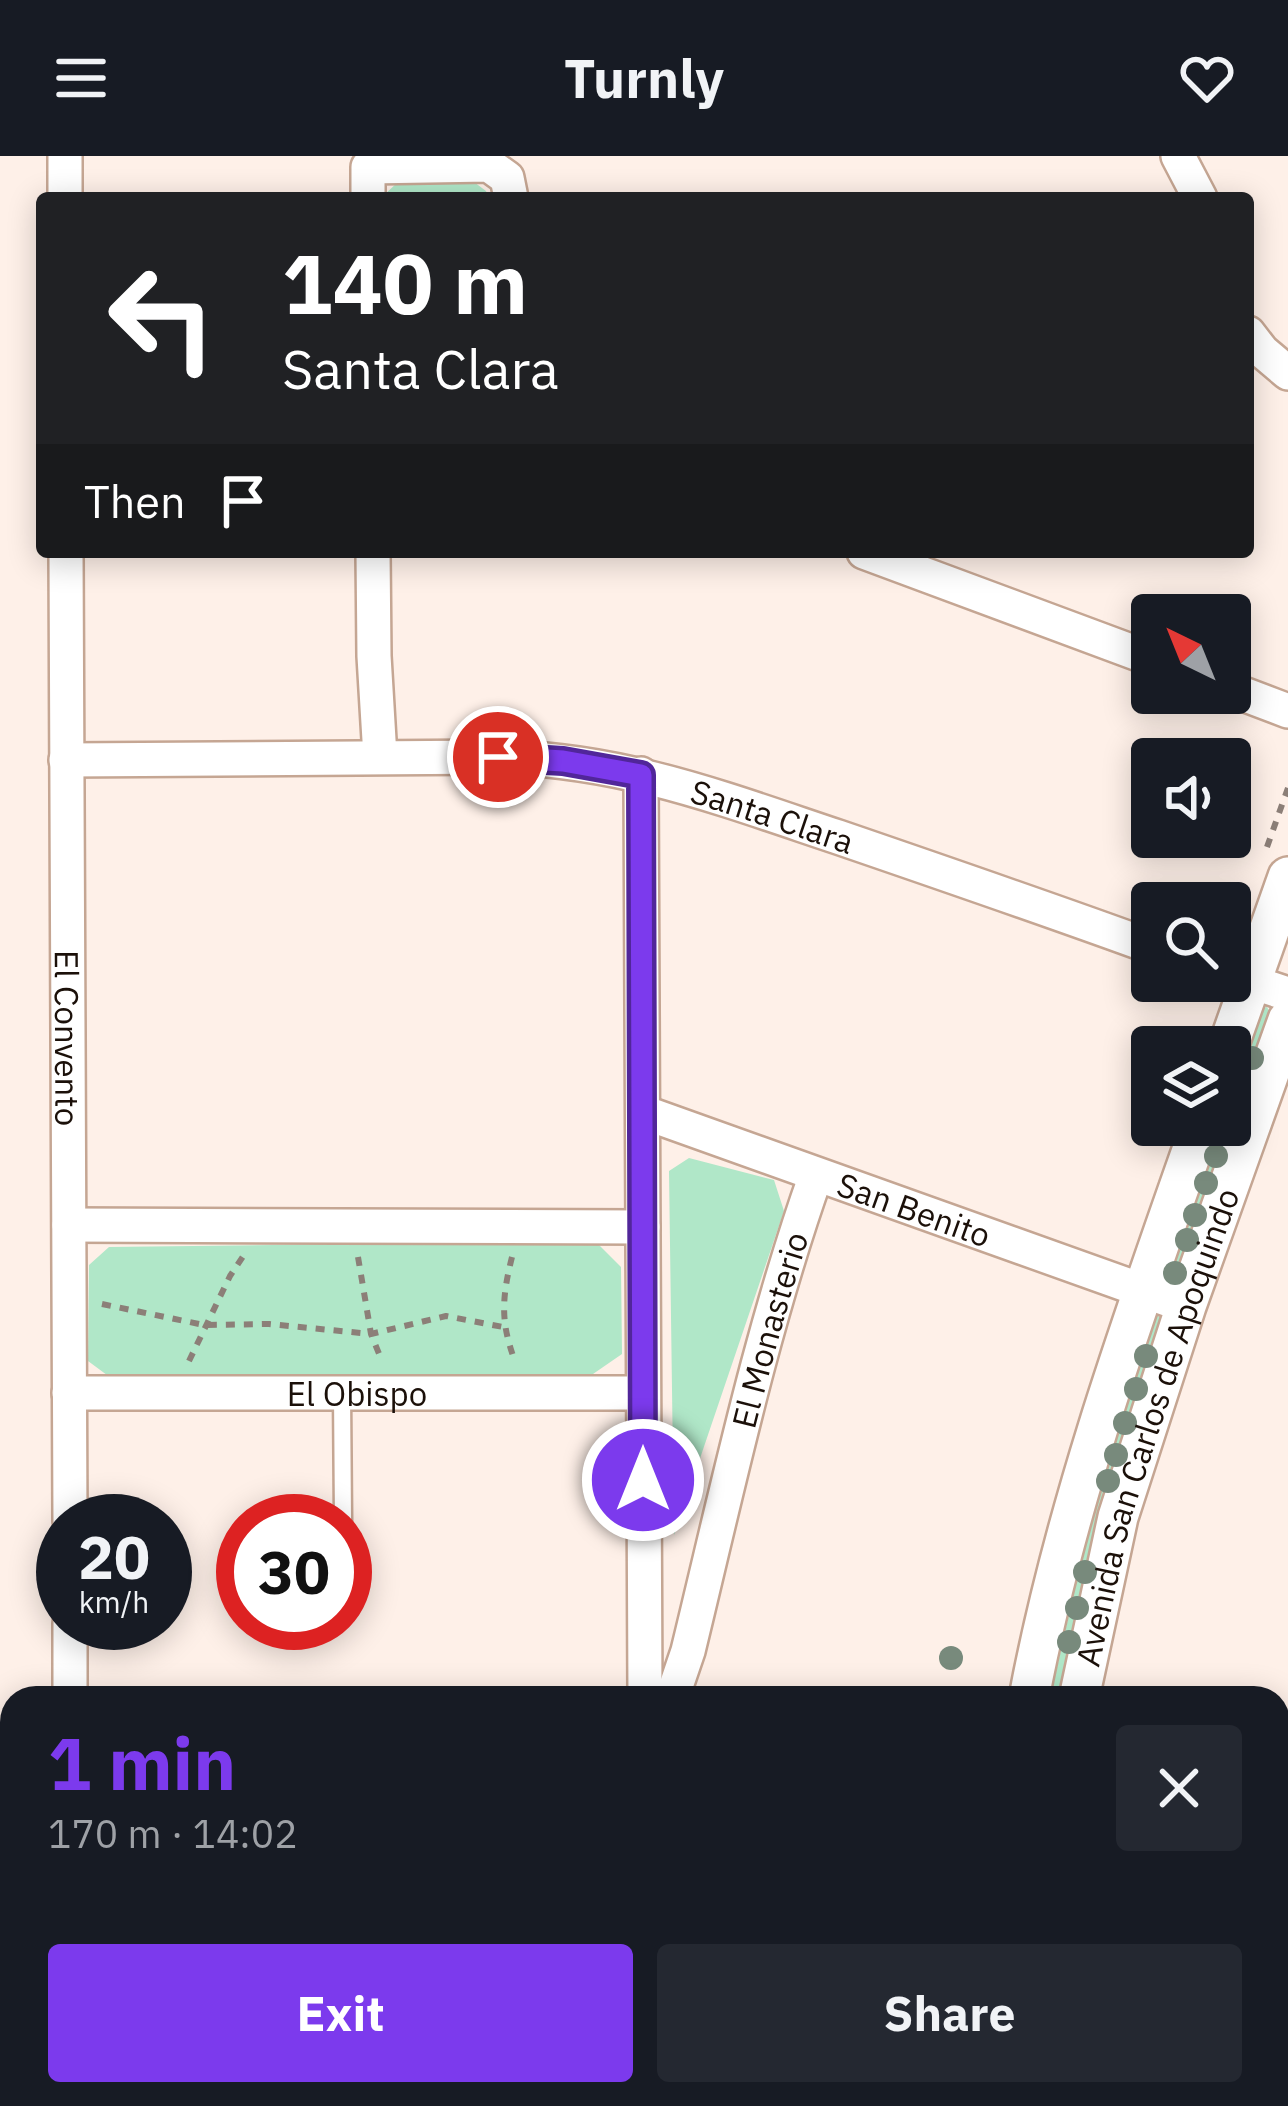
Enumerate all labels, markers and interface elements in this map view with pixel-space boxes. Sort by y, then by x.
text: Turnly [564,43,724,113]
icon: menu [48,45,114,111]
icon: heart [1174,45,1240,111]
text: 140 m [282,228,528,337]
icon: left [84,240,240,396]
text: Santa Clara [282,334,559,404]
icon: arrive [210,468,276,534]
text: Then [84,472,186,530]
north arrow [1131,594,1251,714]
map controls [1131,594,1251,1146]
pin [447,706,549,808]
icon: arrive [465,724,531,790]
button: sound [1131,738,1251,858]
street label: Santa Clara [686,769,860,862]
button: search [1131,882,1251,1002]
street label: El Convento [46,950,90,1126]
button: layers [1131,1026,1251,1146]
street label: San Benito [832,1162,997,1256]
street label: Avenida San Carlos de Apoquindo [1065,1182,1248,1670]
street label: El Monasterio [721,1226,817,1432]
street label: El Obispo [287,1372,427,1415]
position arrow [580,1417,706,1543]
speed limit sign: 30 [216,1494,372,1650]
text: 20 [78,1517,150,1596]
text: km/h [79,1582,149,1621]
text: 1 min [48,1716,236,1810]
button: close [1116,1725,1242,1851]
text: 170 m · 14:02 [48,1808,298,1859]
button: Exit [48,1944,633,2082]
button: Share [657,1944,1242,2082]

